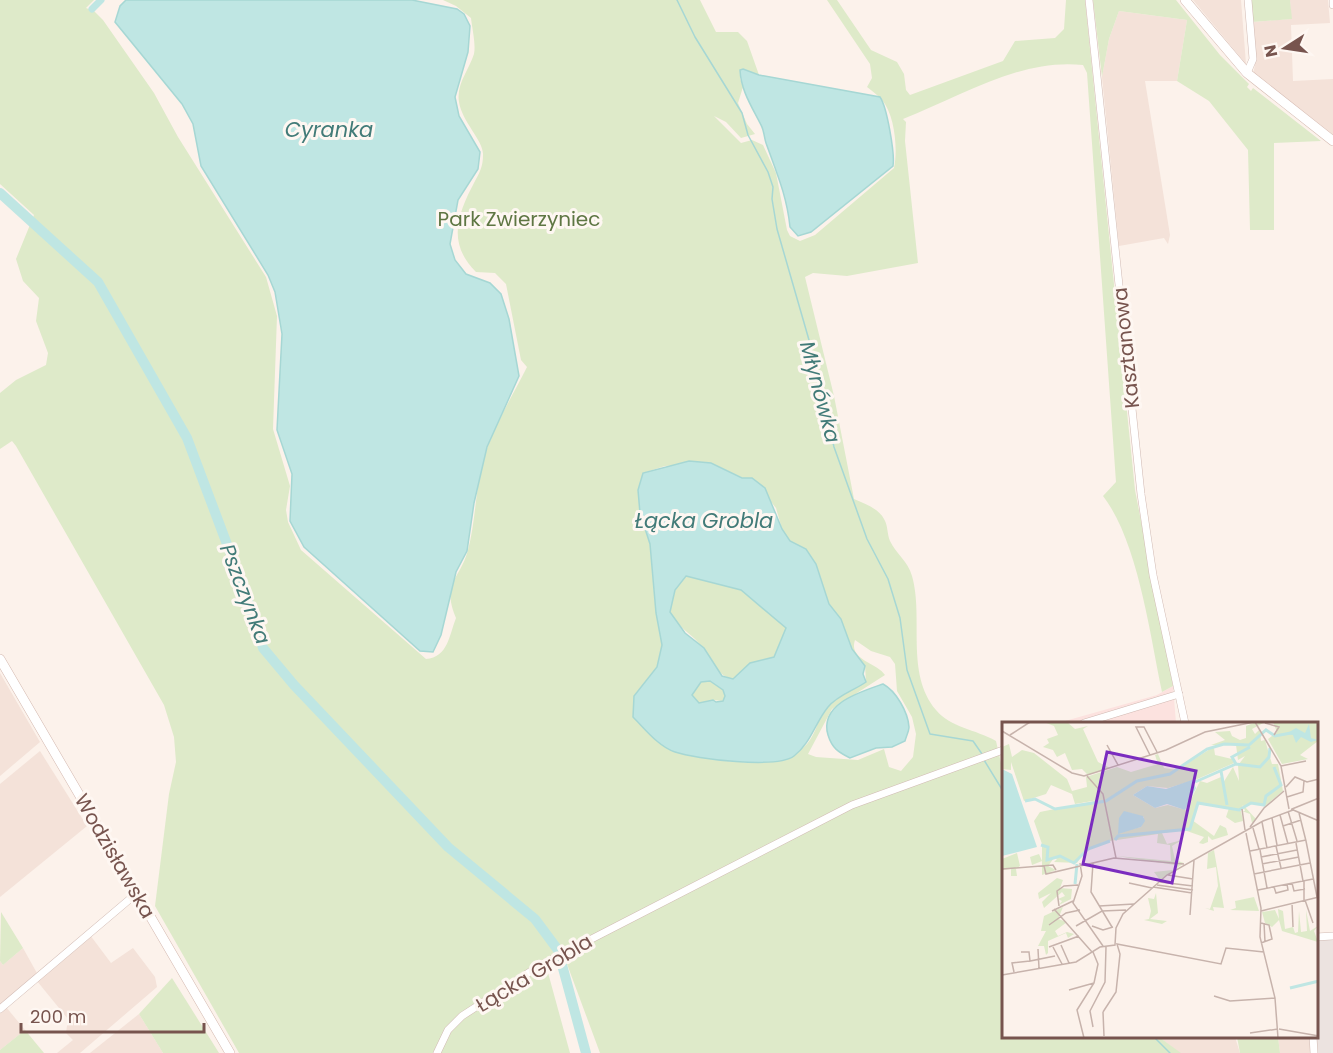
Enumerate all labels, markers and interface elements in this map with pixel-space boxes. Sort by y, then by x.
north arrow [1255,18,1315,78]
text: N [1258,43,1283,59]
water label: Cyranka [285,115,373,144]
park label: Park Zwierzyniec [438,205,600,233]
street label: Kasztanowa [1106,286,1146,410]
water label: Młynówka [793,338,848,446]
water label: Łącka Grobla [635,506,773,535]
water label: Pszczynka [213,539,278,648]
inset map [1002,722,1318,1038]
street label: Wodzisławska [68,789,162,923]
street label: Łącka Grobla [470,927,598,1019]
scale bar [21,996,204,1034]
text: 200 m [30,1004,86,1029]

